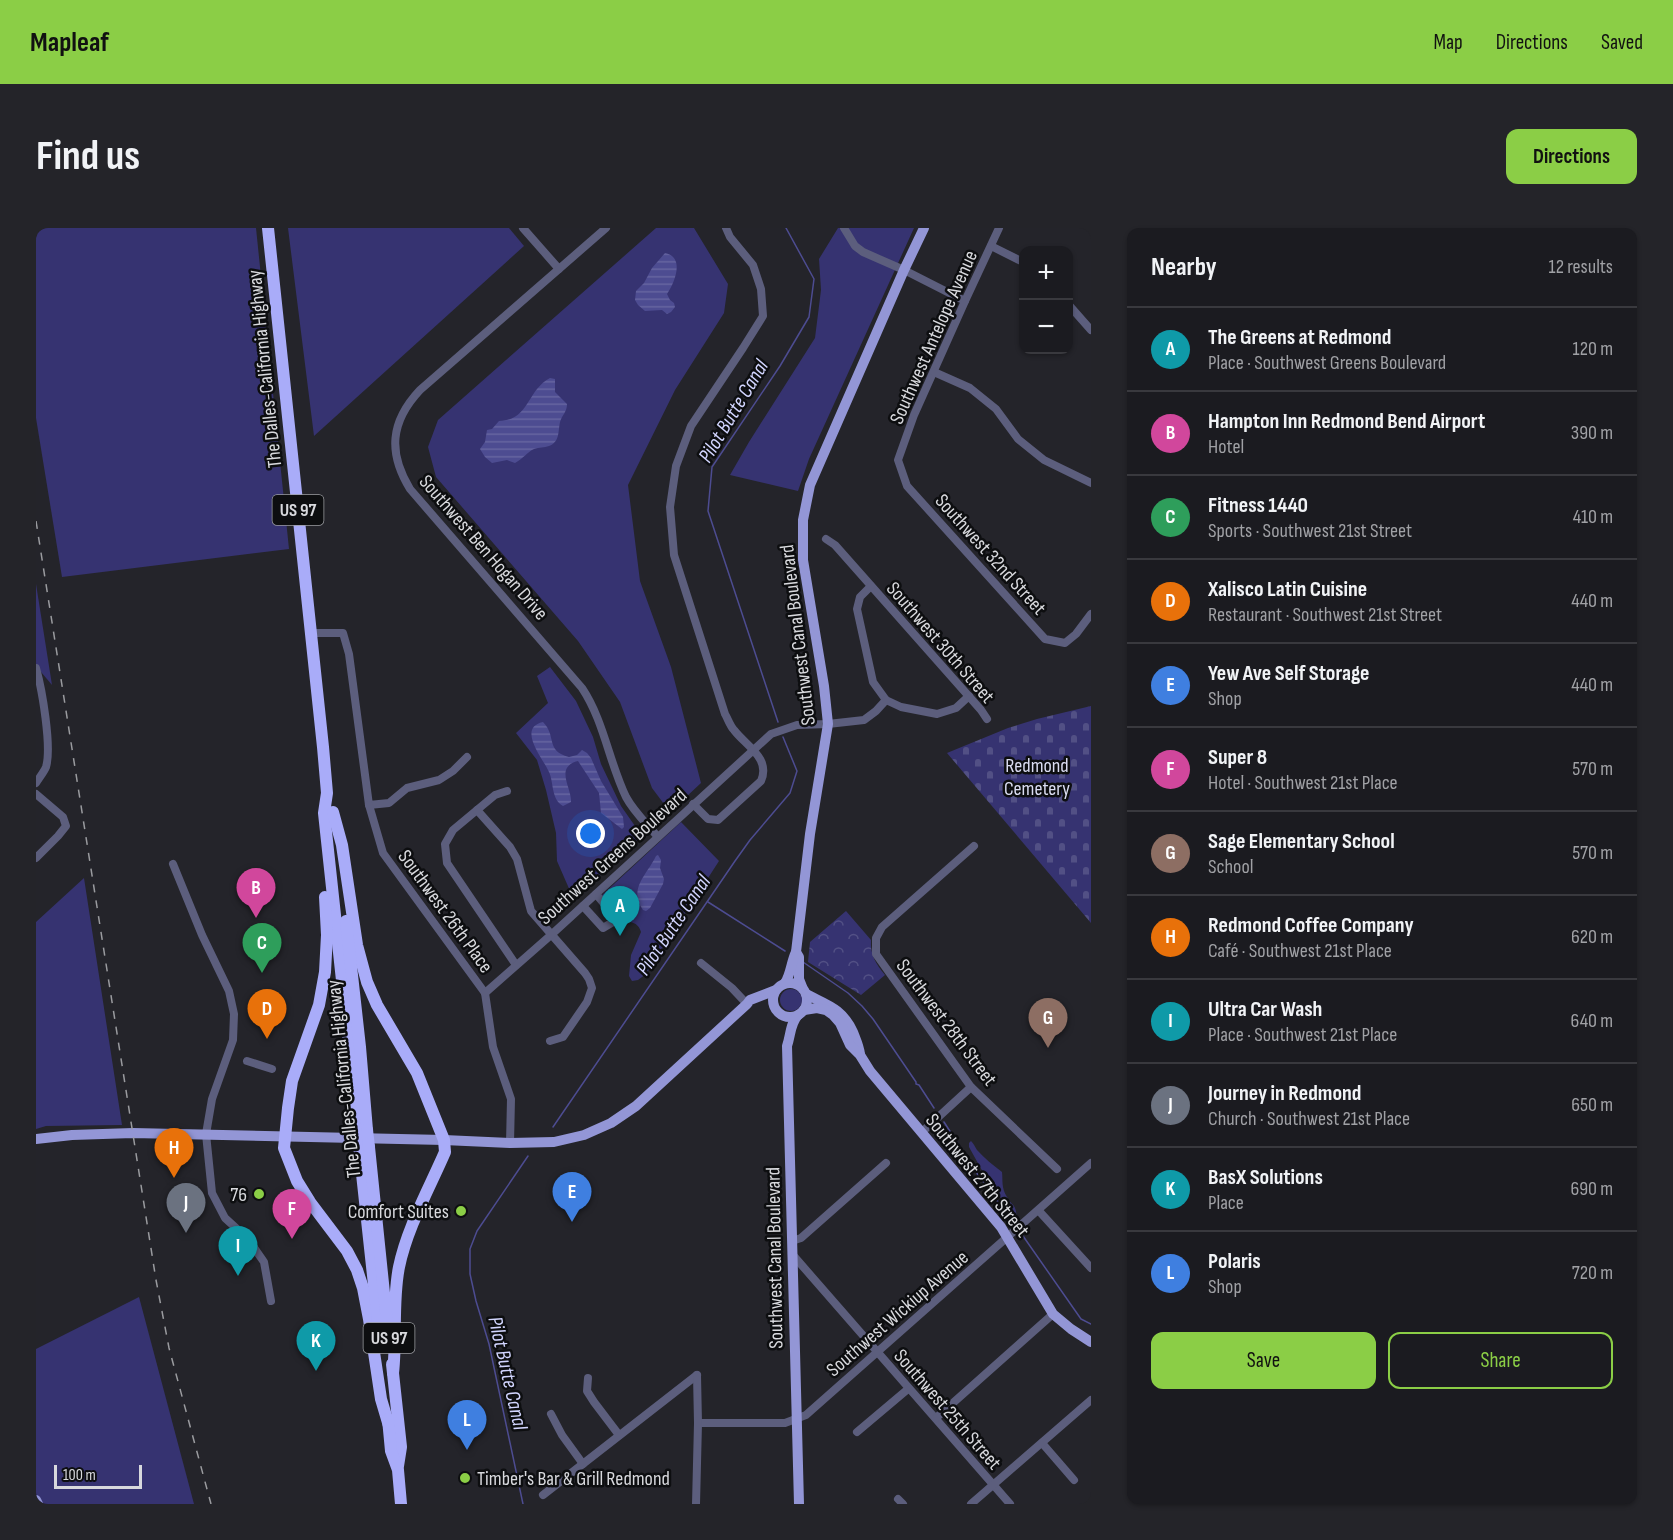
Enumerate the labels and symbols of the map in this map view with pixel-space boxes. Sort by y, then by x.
street label: Southwest Antelope Avenue [885,247,983,428]
street label: The Dalles-California Highway [243,268,287,469]
water label: Pilot Butte Canal [693,354,774,467]
street label: Southwest Ben Hogan Drive [414,470,553,625]
street label: Southwest 32nd Street [930,489,1051,620]
road number: US 97 [272,495,324,525]
street label: Southwest Canal Boulevard [775,543,821,727]
street label: Southwest 30th Street [881,577,999,708]
park label: Redmond Cemetery [1004,754,1070,801]
street label: Southwest Greens Boulevard [533,784,692,930]
your location [576,819,605,848]
street label: Southwest 26th Place [393,845,498,978]
pin: B [236,868,276,918]
water label: Pilot Butte Canal [631,869,717,980]
pin: A [600,886,640,936]
pin: C [242,924,282,973]
street label: Southwest 28th Street [891,954,1002,1091]
street label: The Dalles-California Highway [322,978,366,1179]
pin: D [248,990,286,1039]
pin: G [1028,998,1068,1048]
street label: Southwest 27th Street [920,1109,1034,1242]
pin: H [154,1128,194,1178]
street label: Southwest Canal Boulevard [761,1167,789,1349]
pin: E [552,1172,592,1222]
place label: 76 [230,1183,247,1207]
pin: J [166,1184,206,1233]
marker: 76 [252,1187,266,1201]
pin: F [272,1190,312,1239]
place label: Comfort Suites [348,1200,449,1224]
marker: Comfort Suites [454,1204,468,1218]
pin: I [218,1226,258,1276]
street label: Southwest Wickiup Avenue [822,1246,974,1382]
water label: Pilot Butte Canal [482,1314,533,1433]
pin: K [296,1322,336,1371]
road number: US 97 [364,1323,414,1353]
street label: Southwest 25th Street [888,1344,1006,1475]
pin: L [448,1400,486,1450]
scale bar [54,1462,142,1490]
place label: Timber's Bar & Grill Redmond [477,1467,670,1491]
marker: Timber's Bar & Grill Redmond [458,1471,472,1485]

